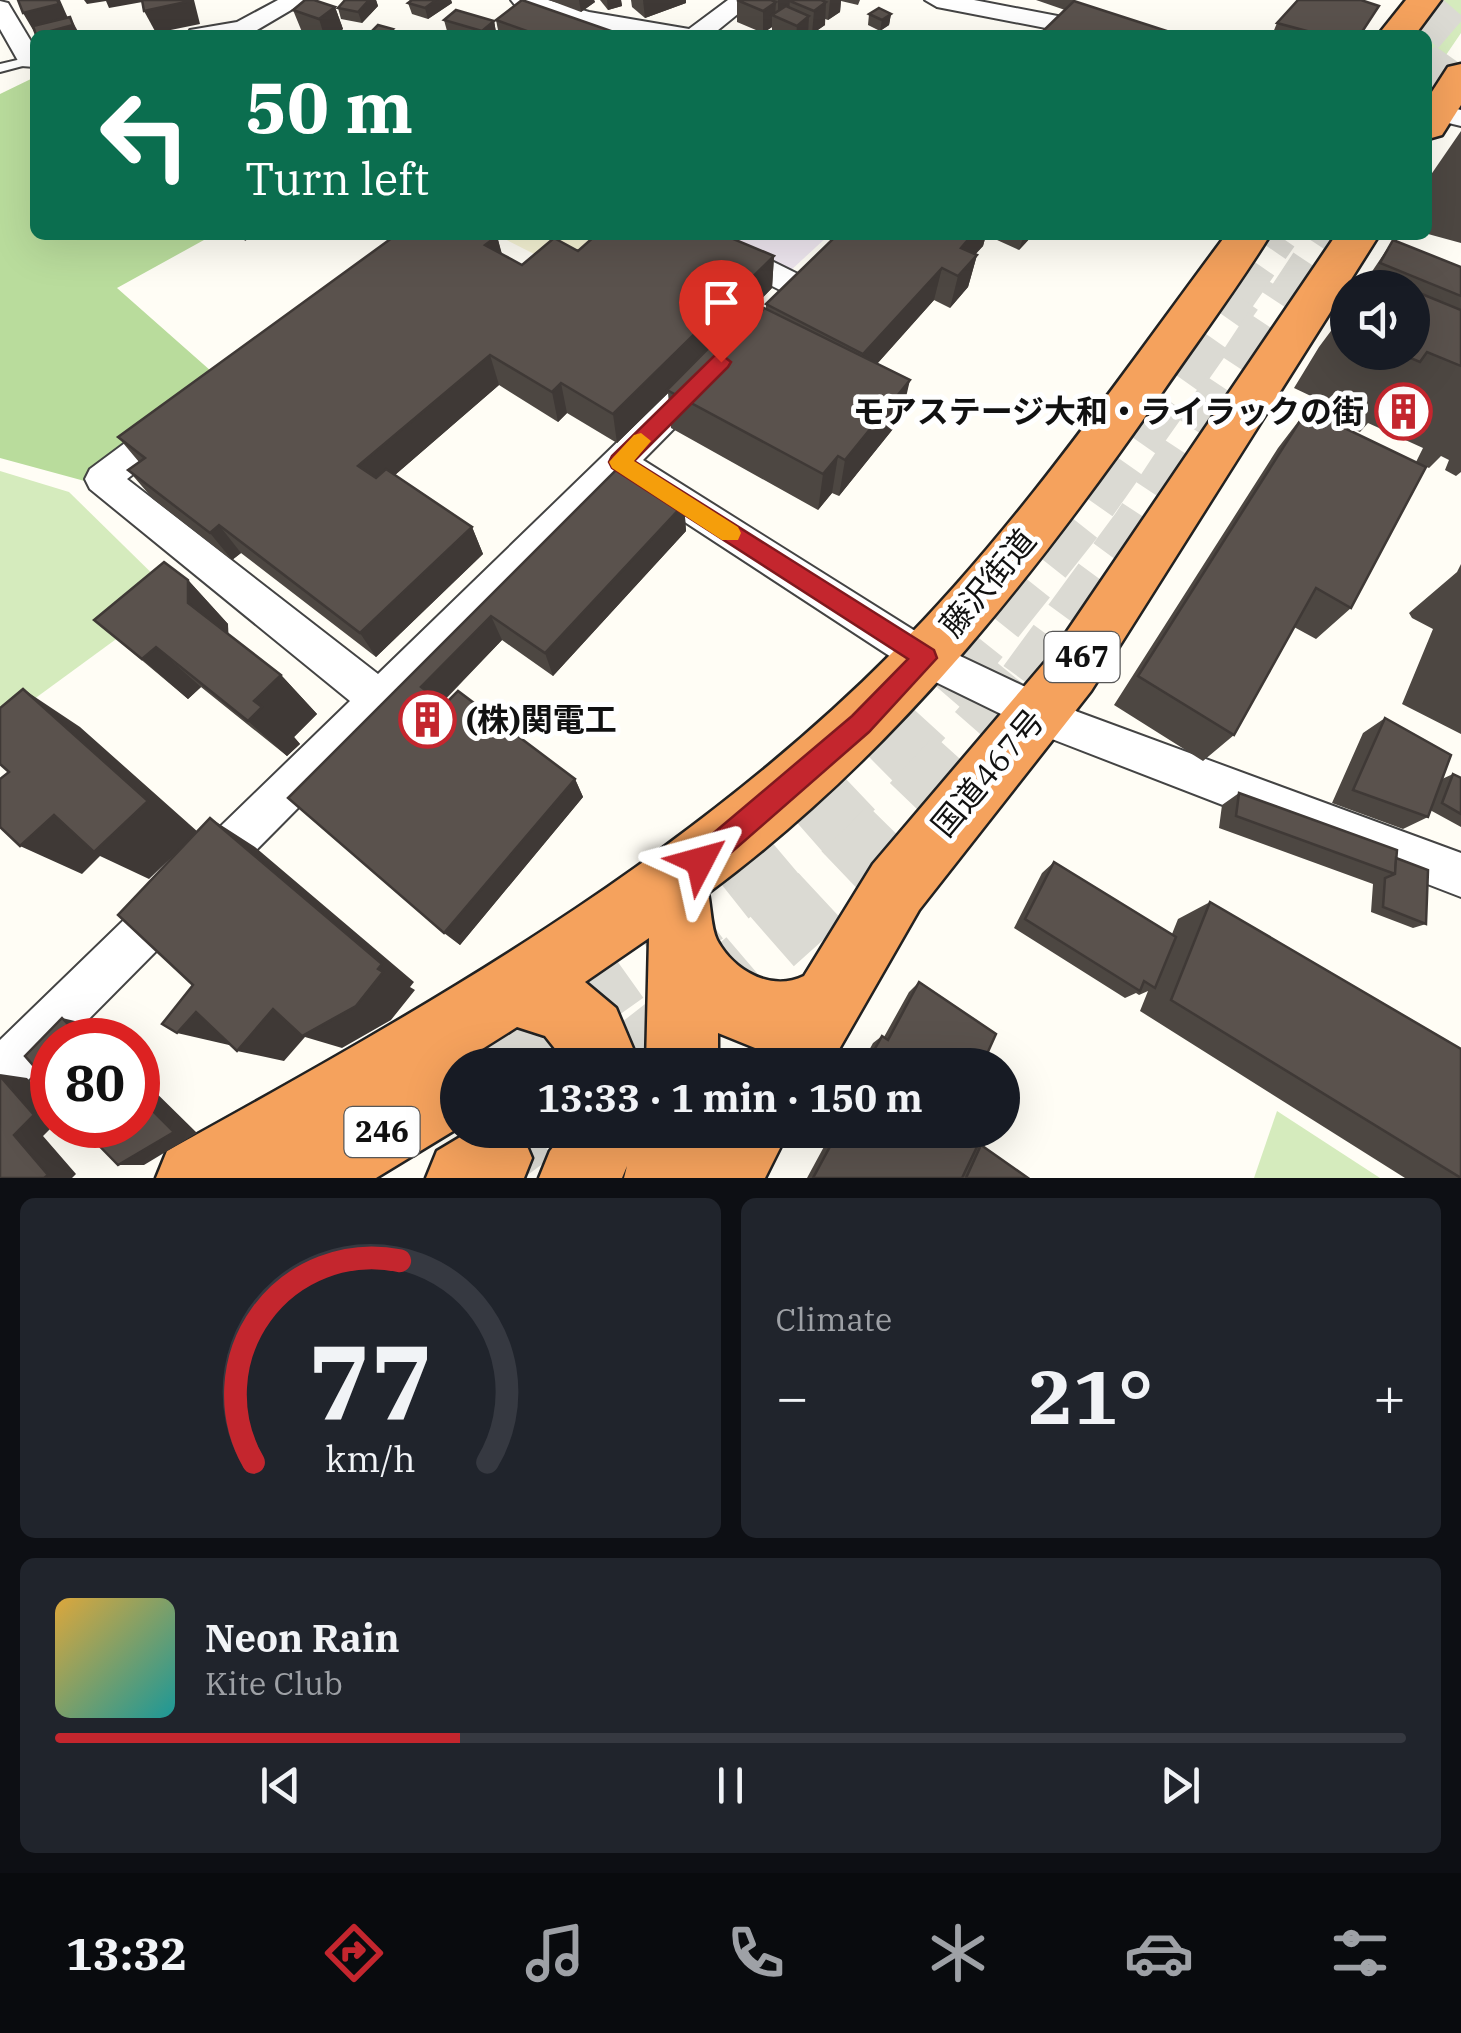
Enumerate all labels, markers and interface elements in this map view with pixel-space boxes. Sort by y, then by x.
text: 50 m [245,61,413,152]
icon: left [80,70,210,200]
text: Turn left [245,149,429,207]
pin [679,260,764,363]
map controls [1330,270,1430,370]
button: sound [1330,270,1430,370]
icon: arrive [694,275,749,330]
building icon: モアステージ大和・ライラックの街 [1373,382,1433,442]
place label: モアステージ大和・ライラックの街 [853,390,1364,432]
street label: 藤沢街道 [930,520,1044,645]
road number: 467 [1044,632,1120,682]
building icon: (株)関電工 [397,690,457,750]
place label: (株)関電工 [466,698,617,740]
street label: 国道467号 [922,700,1053,845]
position arrow [648,809,752,913]
speed limit sign: 80 [30,1018,160,1148]
text: 13:33 · 1 min · 150 m [537,1073,923,1122]
road number: 246 [344,1107,420,1157]
text: Climate [776,1298,892,1340]
text: 77 [308,1313,433,1449]
text: 21° [1028,1347,1153,1445]
text: − [776,1361,809,1432]
text: + [1373,1361,1406,1432]
text: km/h [325,1435,415,1482]
text: Neon Rain [205,1613,400,1662]
text: Kite Club [205,1662,343,1704]
icon: previous [253,1758,308,1813]
icon: pause [703,1758,758,1813]
icon: next [1153,1758,1208,1813]
icon: directions [319,1918,389,1988]
icon: music [520,1918,590,1988]
icon: phone [721,1918,791,1988]
icon: climate [923,1918,993,1988]
icon: car [1124,1918,1194,1988]
icon: filters [1325,1918,1395,1988]
text: 13:32 [66,1924,187,1982]

